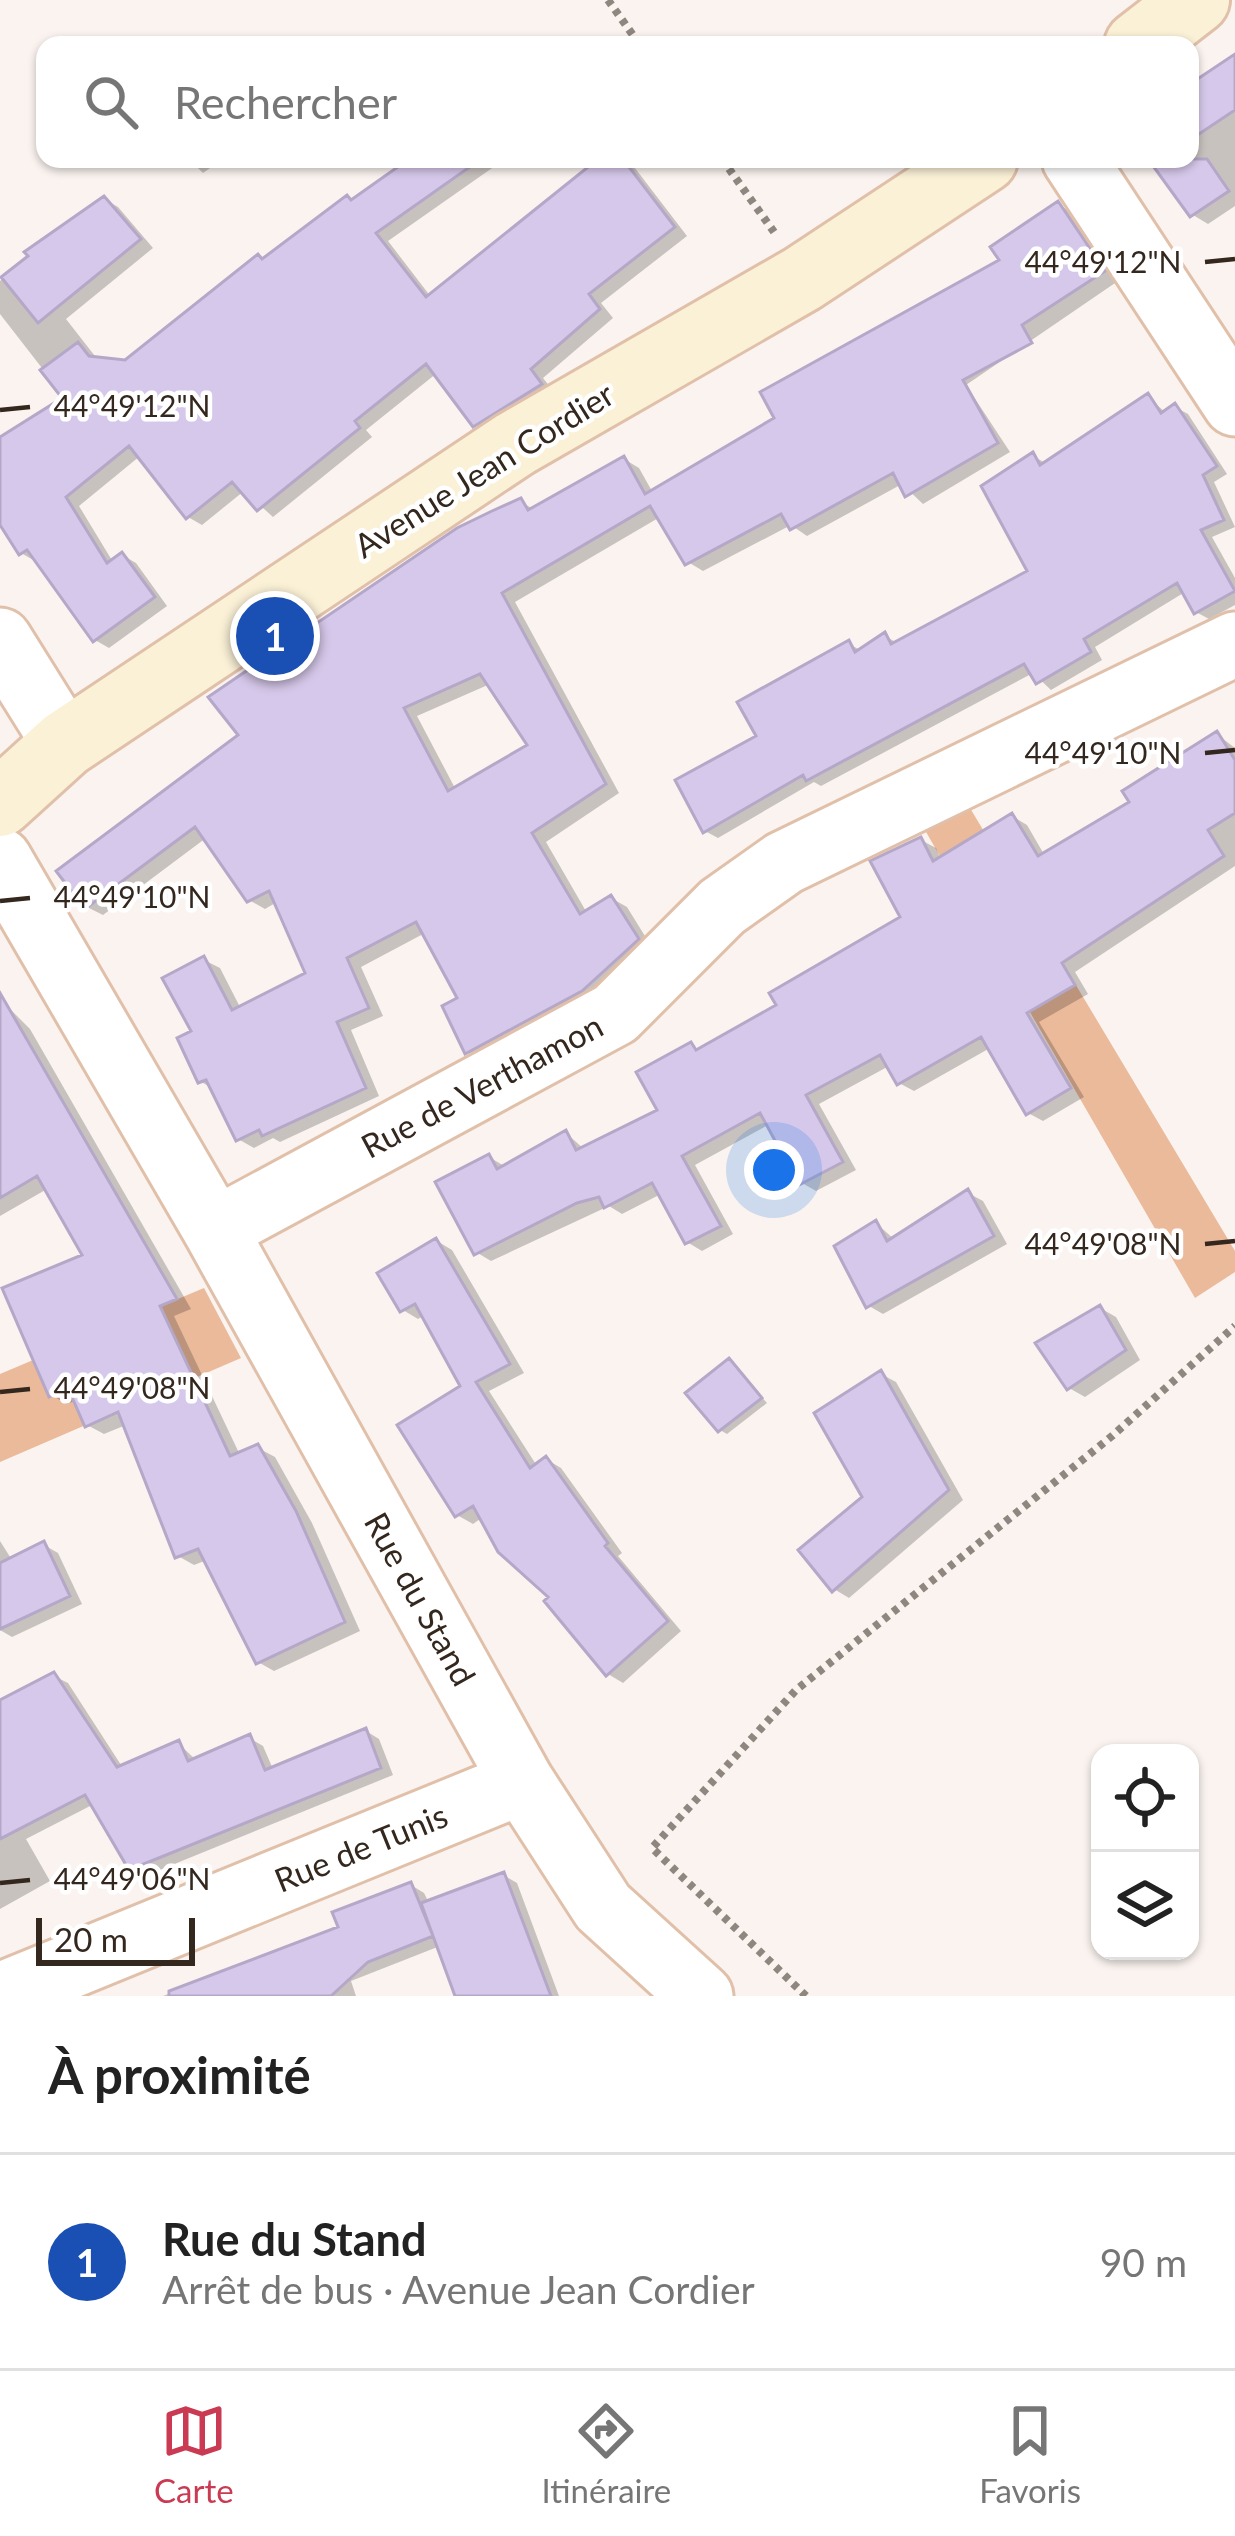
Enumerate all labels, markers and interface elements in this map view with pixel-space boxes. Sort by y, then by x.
search box [36,36,1199,168]
icon: search [78,69,144,135]
text: Rechercher [174,75,397,129]
text: 44°49'12"N [1025,243,1181,279]
street label: Avenue Jean Cordier [346,373,621,565]
text: 44°49'12"N [54,387,210,423]
pin: 1 [236,591,314,681]
text: 44°49'10"N [1025,734,1181,770]
text: 44°49'10"N [54,878,210,914]
street label: Rue de Verthamon [354,1005,609,1166]
your location [744,1140,804,1200]
text: 44°49'08"N [1025,1225,1181,1261]
text: 44°49'08"N [54,1369,210,1405]
street label: Rue du Stand [357,1505,485,1692]
map controls [1091,1744,1199,1960]
button: locate [1091,1744,1199,1852]
street label: Rue de Tunis [268,1794,453,1900]
button: layers [1091,1852,1199,1960]
text: 44°49'06"N [54,1860,210,1896]
scale bar [36,1912,195,1965]
text: 20 m [54,1919,128,1959]
text: À proximité [48,2044,311,2105]
text: Rue du Stand [162,2212,426,2266]
text: 1 [76,2239,98,2285]
text: 90 m [1100,2239,1187,2285]
text: Arrêt de bus · Avenue Jean Cordier [162,2266,755,2312]
tab: Carte [154,2398,234,2510]
tab: Itinéraire [542,2398,671,2510]
tab: Favoris [979,2398,1081,2510]

